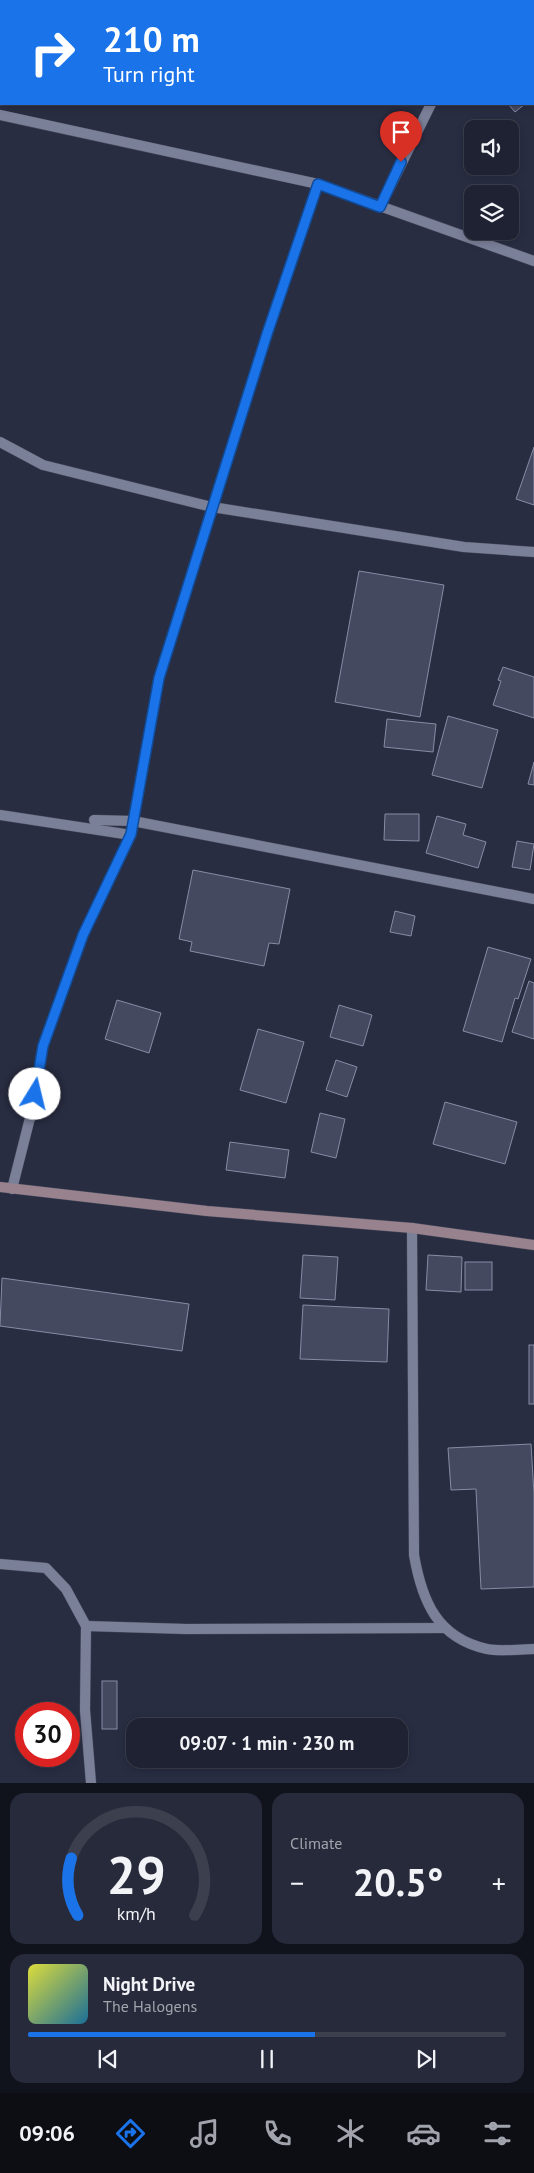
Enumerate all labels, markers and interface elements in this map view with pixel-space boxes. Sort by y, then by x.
text: 210 m [103,16,200,62]
icon: right [20,20,85,85]
text: Turn right [103,60,195,88]
pin [380,111,422,162]
icon: arrive [387,118,415,146]
map controls [464,120,519,240]
button: sound [464,120,519,175]
button: layers [464,185,519,240]
position arrow [8,1067,60,1119]
speed limit sign: 30 [15,1702,80,1767]
text: 09:07 · 1 min · 230 m [180,1731,354,1755]
text: Climate [290,1833,342,1853]
text: 29 [107,1841,165,1908]
text: 20.5° [353,1857,443,1906]
text: − [290,1864,304,1901]
text: + [492,1864,506,1901]
text: km/h [116,1902,156,1925]
text: Night Drive [103,1972,195,1996]
text: The Halogens [103,1996,197,2016]
icon: previous [94,2045,122,2073]
icon: pause [253,2045,281,2073]
icon: next [412,2045,440,2073]
icon: directions [113,2116,148,2151]
icon: music [187,2116,222,2151]
icon: phone [260,2116,295,2151]
icon: climate [333,2116,368,2151]
icon: car [406,2116,441,2151]
icon: filters [480,2116,515,2151]
text: 09:06 [19,2119,75,2147]

